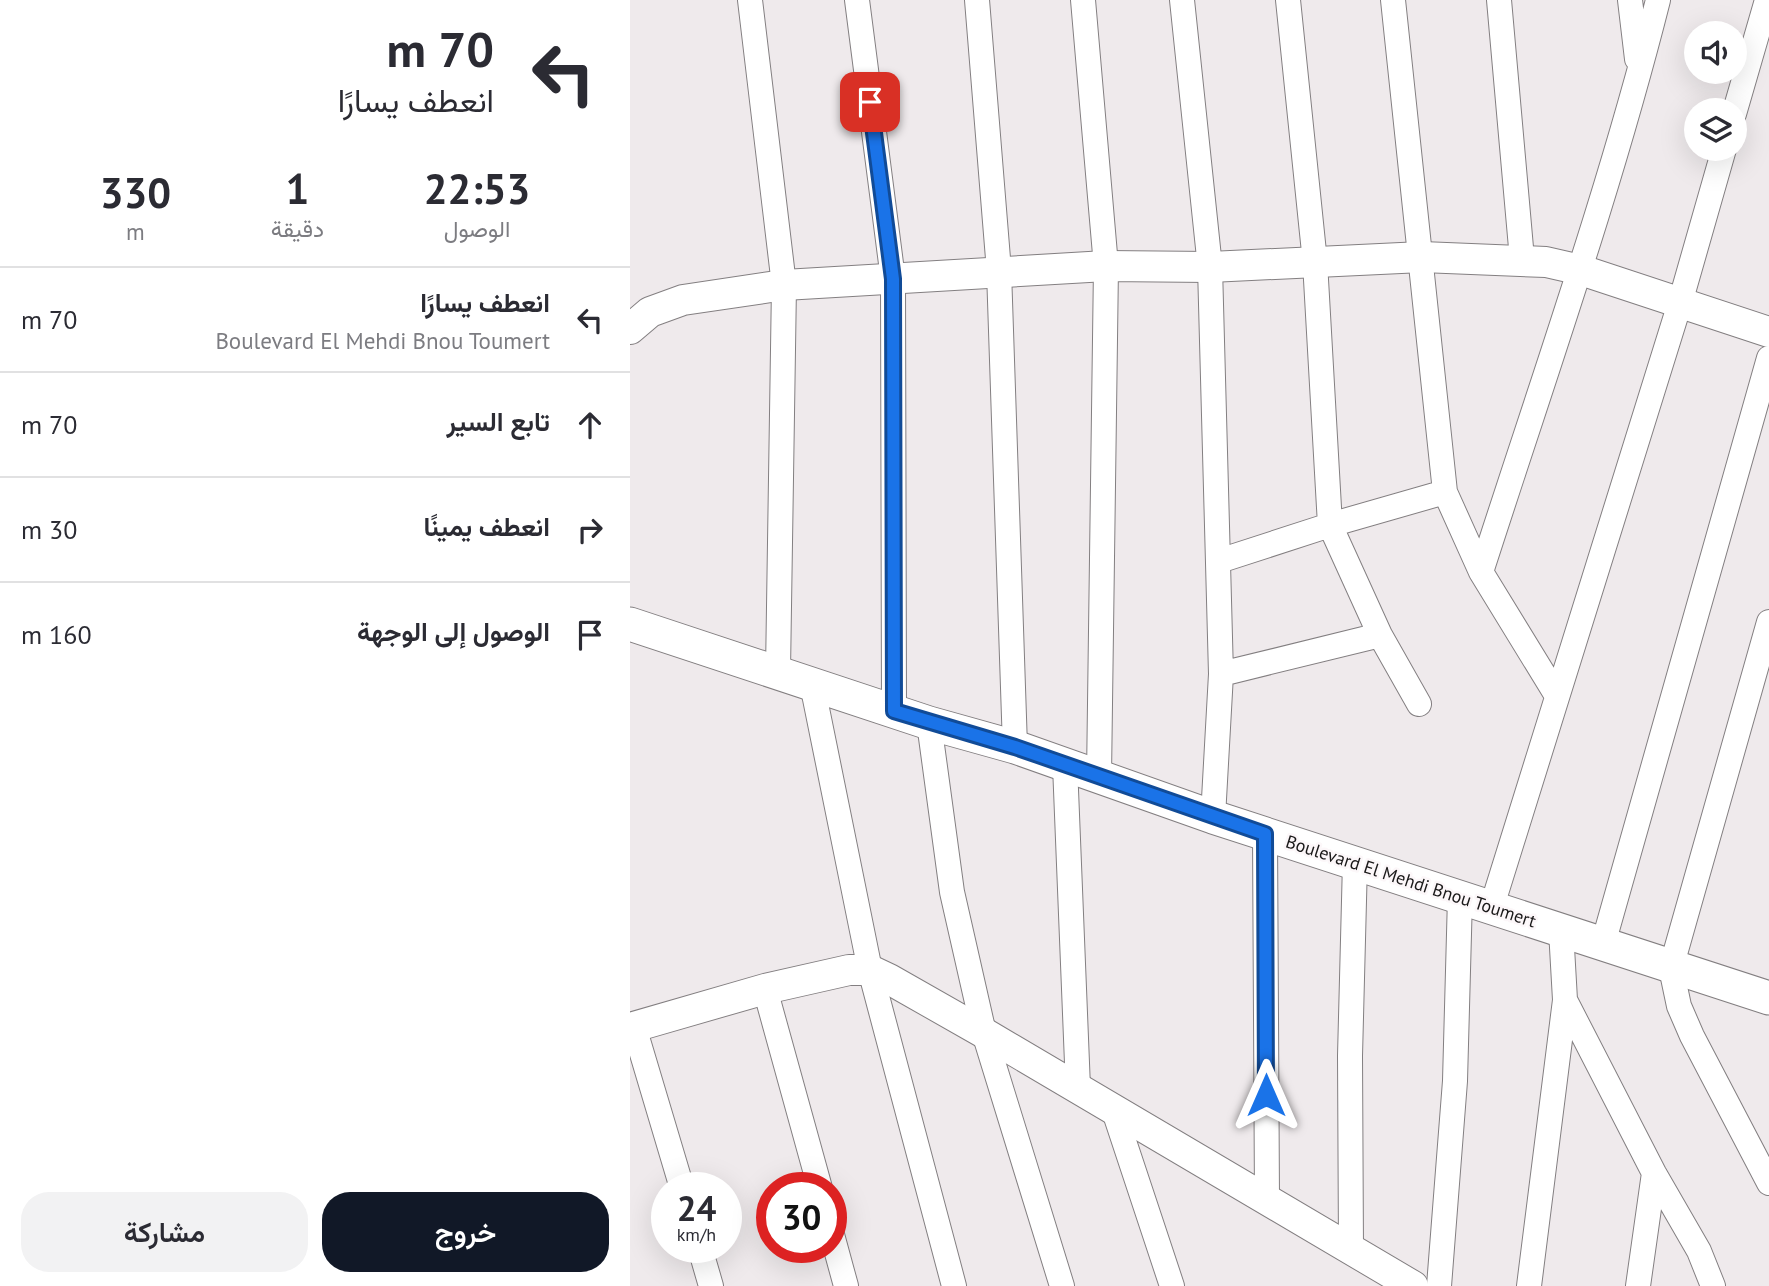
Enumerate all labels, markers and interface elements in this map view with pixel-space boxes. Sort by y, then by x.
text: 70 m [387,17,494,81]
map controls [1684,21,1747,161]
button: sound [1684,21,1747,84]
icon: left [518,28,609,119]
pin [840,72,900,132]
text: انعطف يسارًا [338,79,494,121]
icon: arrive [851,83,889,121]
button: layers [1684,98,1747,161]
text: 1 [286,161,309,216]
text: 22:53 [424,161,530,216]
text: 330 [100,165,171,220]
text: دقيقة [271,214,324,243]
text: الوصول [444,214,510,243]
text: m [126,217,145,246]
text: انعطف يسارًا [420,286,550,319]
icon: left [571,301,609,339]
text: 70 m [21,303,77,336]
text: Boulevard El Mehdi Bnou Toumert [215,326,550,355]
text: تابع السير [446,405,550,438]
icon: ahead [571,406,609,444]
text: 70 m [21,408,77,441]
text: انعطف يمينًا [424,510,550,543]
icon: right [571,511,609,549]
text: 30 m [21,513,77,546]
text: الوصول إلى الوجهة [357,615,550,648]
icon: arrive [571,616,609,654]
text: 160 m [21,618,92,651]
street label: Boulevard El Mehdi Bnou Toumert [1283,830,1539,932]
position arrow [1229,1058,1303,1132]
speed limit sign: 30 [756,1172,847,1263]
text: 24 [677,1185,716,1231]
button: مشاركة [21,1192,308,1272]
button: خروج [322,1192,609,1272]
text: km/h [677,1223,716,1246]

